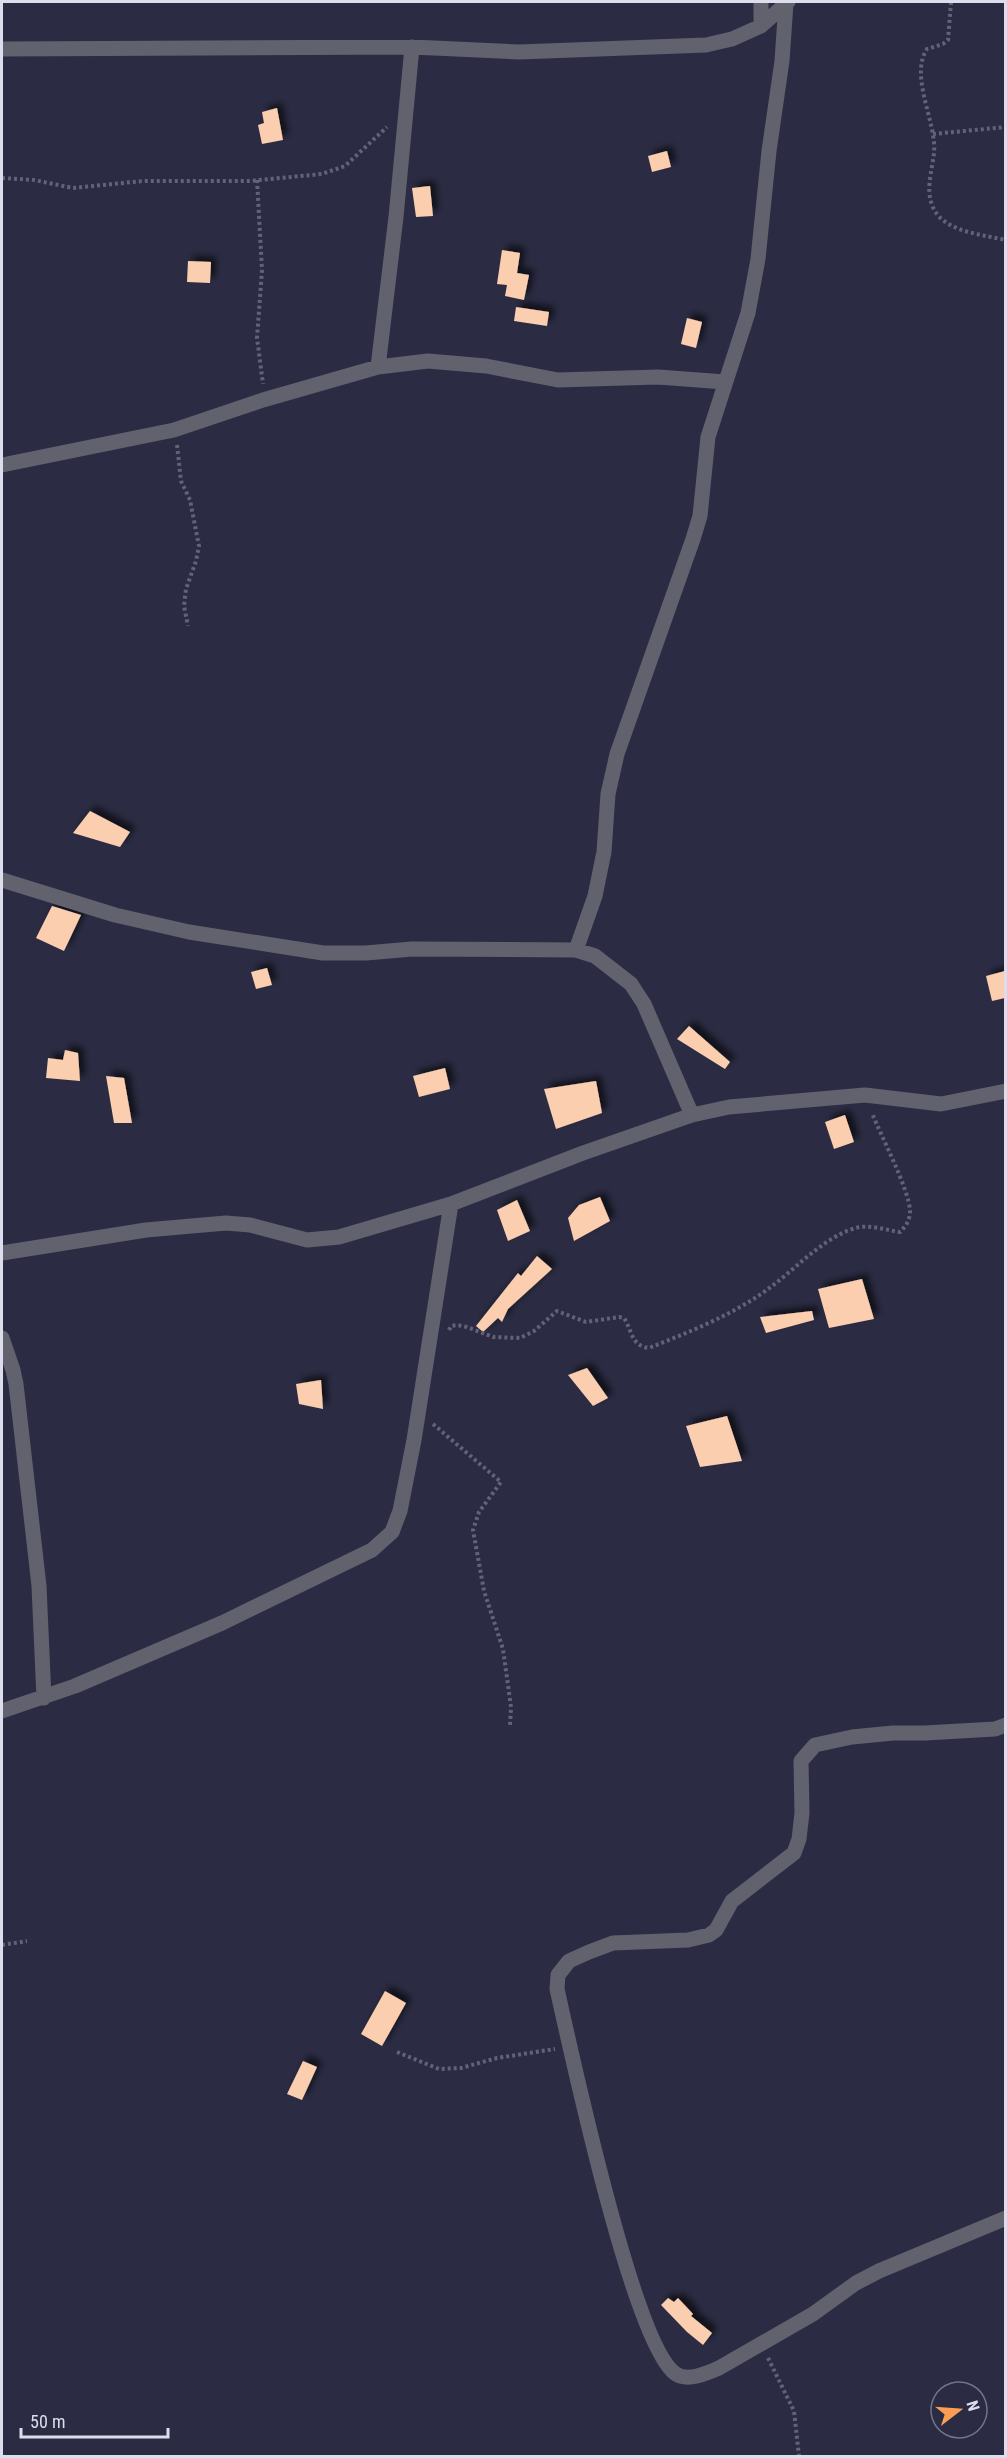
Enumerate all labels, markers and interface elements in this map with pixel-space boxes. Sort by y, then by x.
north arrow [929,2380,989,2440]
text: N [962,2398,983,2413]
scale bar [21,2401,168,2439]
text: 50 m [30,2411,65,2432]

